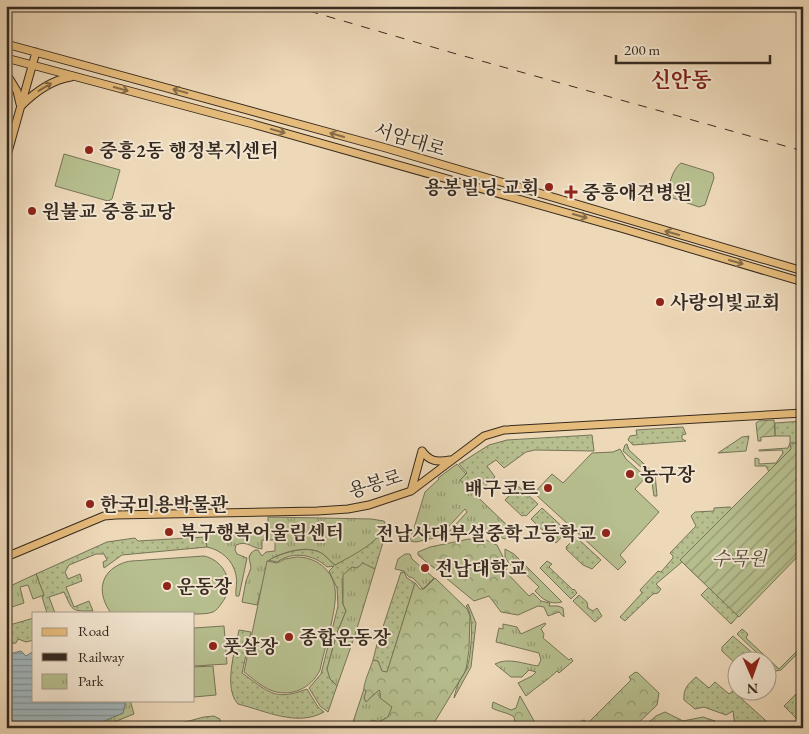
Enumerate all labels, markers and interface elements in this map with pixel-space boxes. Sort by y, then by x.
scale bar [616,32,770,64]
text: 200 m [624,40,661,59]
district label: 신안동 [651,66,711,93]
one-way arrow [38,81,52,91]
one-way arrow [113,85,129,94]
one-way arrow [173,86,189,96]
street label: 서암대로 [371,117,449,162]
one-way arrow [270,127,286,137]
one-way arrow [330,129,346,139]
place label: 중흥2동 행정복지센터 [99,138,279,163]
marker: 중흥2동 행정복지센터 [83,144,95,156]
place label: 용봉빌딩 교회 [424,175,539,200]
place label: 중흥애견병원 [582,180,692,205]
marker: 용봉빌딩 교회 [543,181,555,193]
marker: 중흥애견병원 [564,185,578,199]
place label: 원불교 중흥교당 [42,199,176,224]
marker: 원불교 중흥교당 [26,205,38,217]
one-way arrow [571,212,587,221]
one-way arrow [664,227,680,237]
one-way arrow [727,257,743,267]
place label: 사랑의빛교회 [670,290,780,315]
marker: 사랑의빛교회 [654,296,666,308]
place label: 농구장 [640,462,696,487]
street label: 용봉로 [345,463,405,503]
marker: 농구장 [624,468,636,480]
place label: 배구코트 [465,476,539,501]
marker: 배구코트 [542,482,554,494]
place label: 한국미용박물관 [100,492,229,517]
marker: 한국미용박물관 [84,498,96,510]
place label: 북구행복어울림센터 [179,520,344,545]
place label: 전남사대부설중학고등학교 [376,521,596,546]
marker: 북구행복어울림센터 [163,526,175,538]
marker: 전남사대부설중학고등학교 [600,527,612,539]
park label: 수목원 [711,546,768,571]
place label: 전남대학교 [435,556,527,581]
marker: 전남대학교 [419,562,431,574]
place label: 운동장 [177,574,233,599]
marker: 운동장 [161,580,173,592]
legend [32,612,195,702]
text: Road [78,621,110,640]
place label: 종합운동장 [299,625,391,650]
marker: 종합운동장 [283,631,295,643]
place label: 풋살장 [223,634,279,659]
marker: 풋살장 [207,640,219,652]
text: Railway [78,647,125,666]
north arrow [726,652,776,702]
text: Park [78,671,105,690]
text: N [746,680,758,698]

